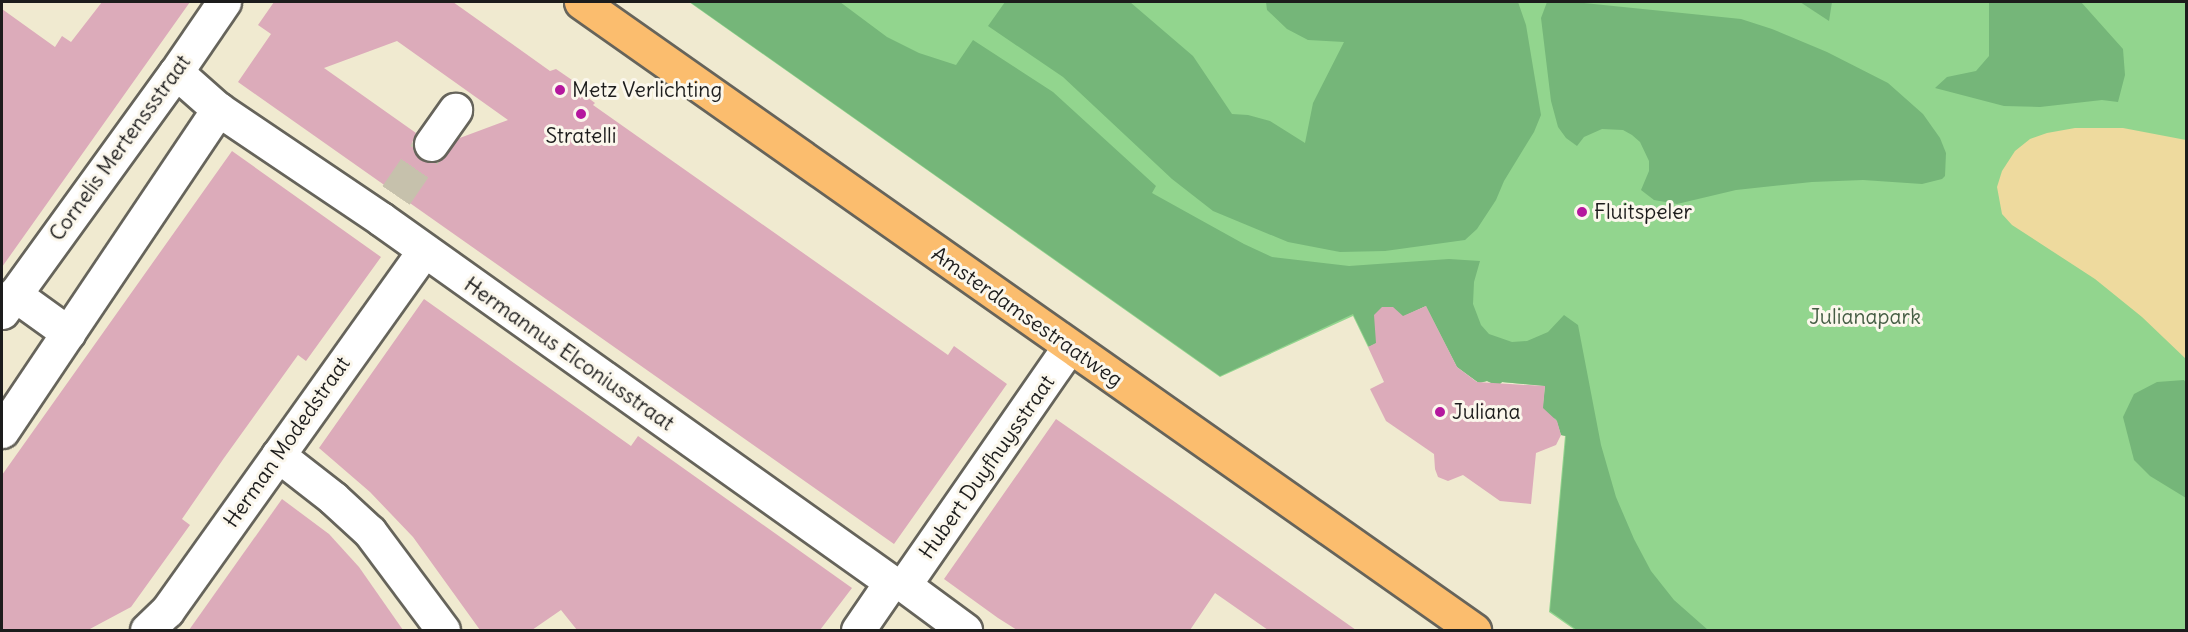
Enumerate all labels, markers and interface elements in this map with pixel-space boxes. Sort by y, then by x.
street label: Cornelis Mertenssstraat [44,50,196,246]
place label: Metz Verlichting [572,77,722,103]
marker: Metz Verlichting [553,83,567,97]
marker: Stratelli [574,107,588,121]
place label: Stratelli [545,123,617,149]
place label: Fluitspeler [1594,199,1692,225]
marker: Fluitspeler [1575,205,1589,219]
street label: Amsterdamsestraatweg [927,242,1127,392]
street label: Hermannus Elconiusstraat [459,272,679,436]
park label: Julianapark [1809,304,1921,330]
street label: Herman Modedstraat [218,352,356,532]
street label: Hubert Duyfhuysstraat [914,370,1060,564]
place label: Juliana [1452,399,1520,425]
marker: Juliana [1433,405,1447,419]

